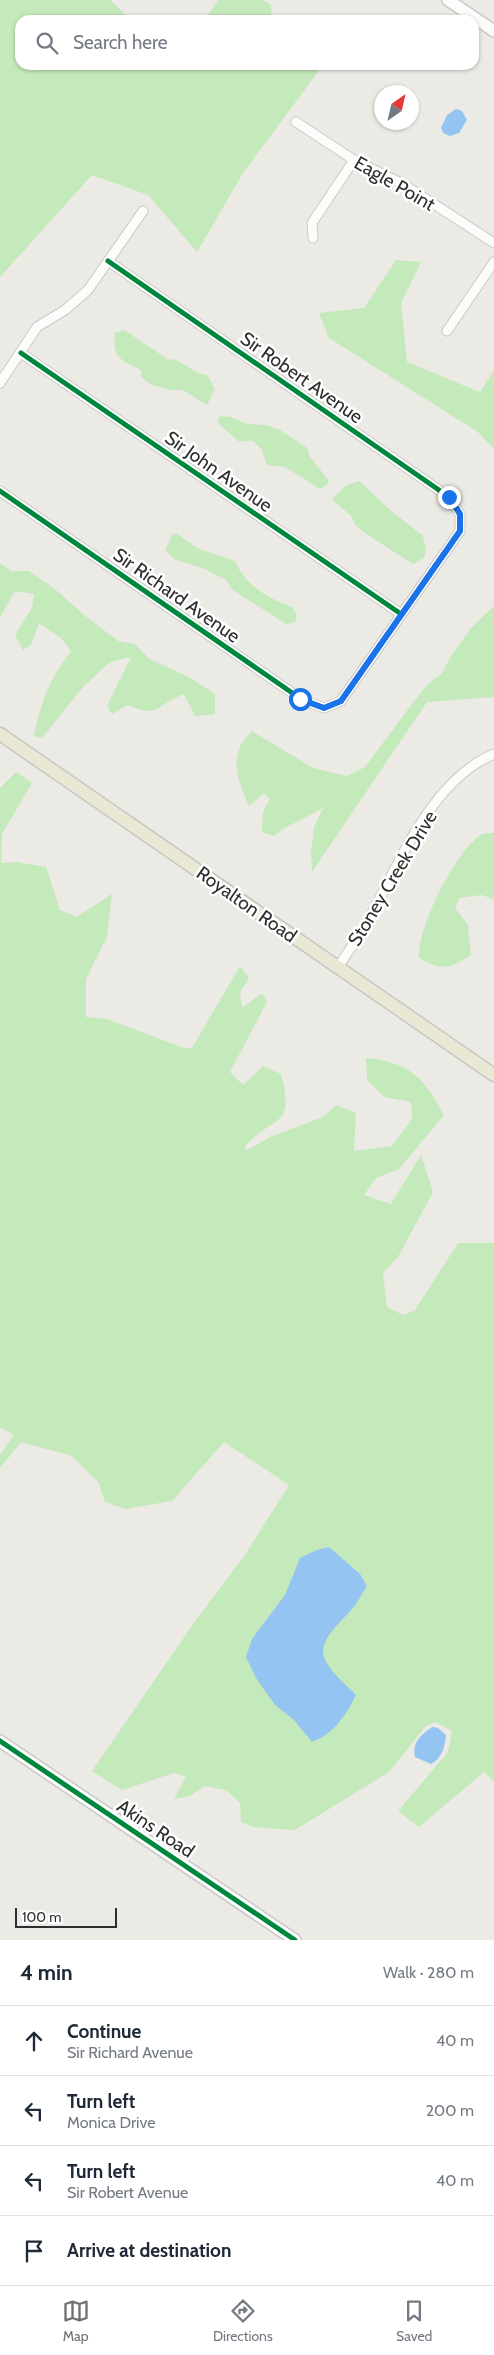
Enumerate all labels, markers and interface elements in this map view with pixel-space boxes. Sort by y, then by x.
search box [15,15,479,70]
icon: search [33,29,61,57]
text: Search here [73,31,167,54]
north arrow [374,85,419,130]
street label: Eagle Point [350,151,440,216]
street label: Sir Robert Avenue [236,327,368,428]
street label: Sir John Avenue [161,426,277,517]
route end [438,486,461,509]
street label: Sir Richard Avenue [109,543,245,648]
route start [289,688,312,711]
street label: Stoney Creek Drive [343,806,442,950]
street label: Royalton Road [192,861,301,947]
street label: Akins Road [113,1794,199,1863]
scale bar [15,1905,118,1928]
text: 100 m [22,1908,62,1926]
text: 4 min [20,1960,73,1985]
text: Walk · 280 m [383,1963,474,1982]
text: Continue [67,2020,141,2043]
icon: ahead [20,2027,48,2055]
text: 40 m [436,2031,474,2050]
text: Sir Richard Avenue [67,2043,193,2062]
text: Turn left [67,2090,135,2113]
icon: left [20,2097,48,2125]
text: 200 m [426,2101,474,2120]
text: Monica Drive [67,2113,155,2132]
text: Turn left [67,2160,135,2183]
icon: left [20,2167,48,2195]
text: 40 m [436,2171,474,2190]
text: Sir Robert Avenue [67,2183,188,2202]
icon: arrive [20,2237,48,2265]
text: Arrive at destination [67,2239,231,2262]
tab: Map [62,2297,90,2345]
tab: Directions [213,2297,273,2345]
tab: Saved [396,2297,432,2345]

